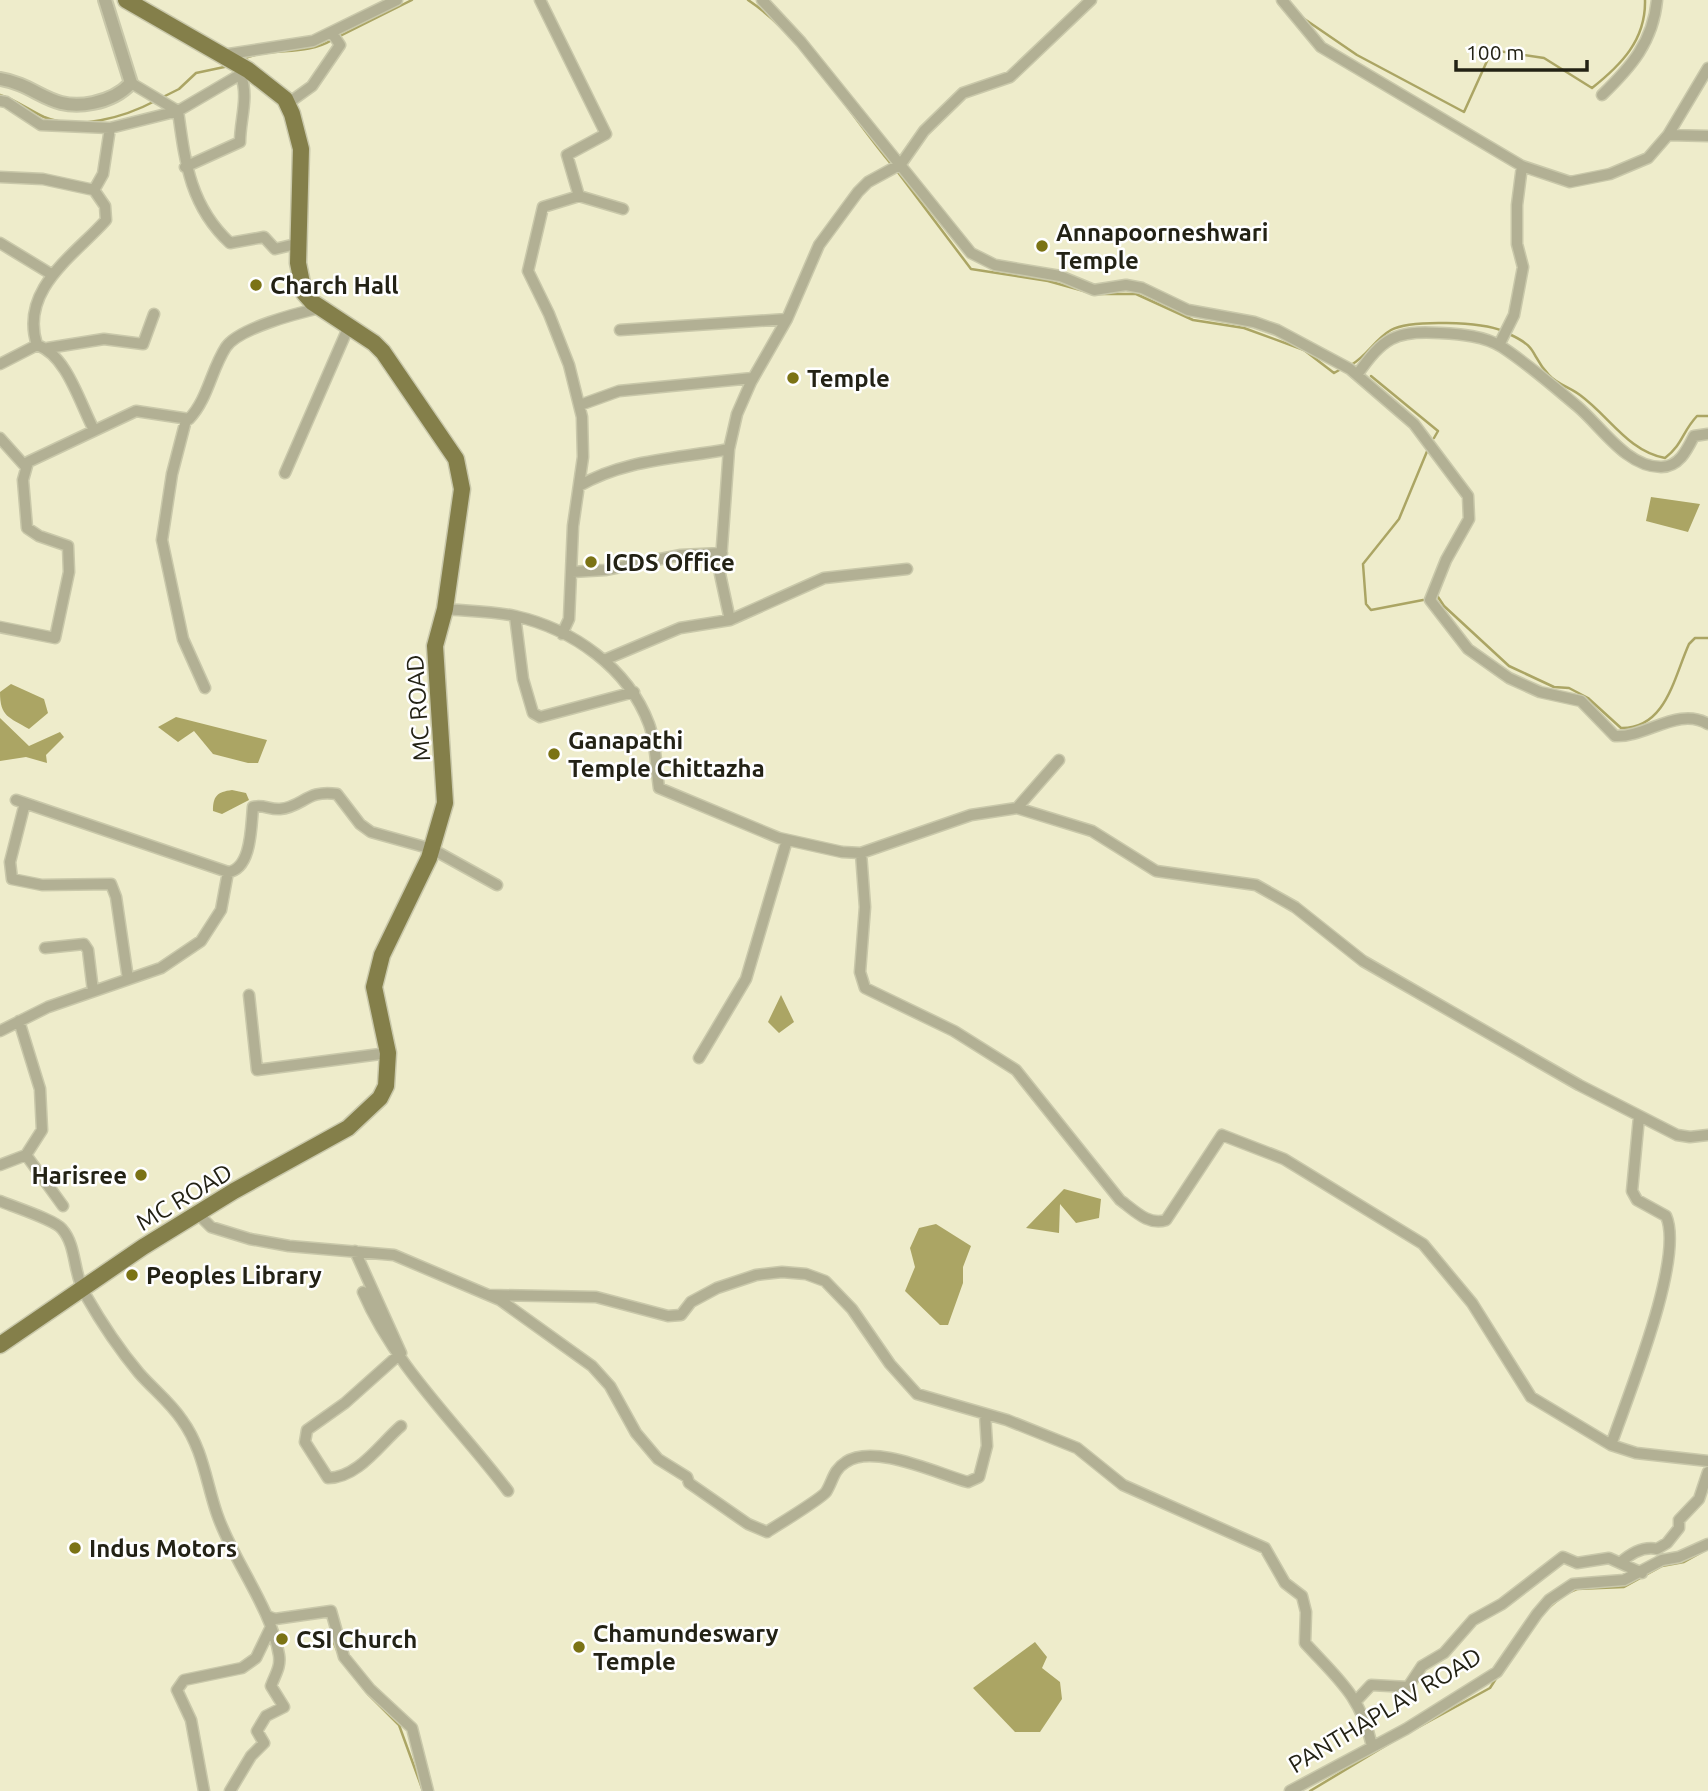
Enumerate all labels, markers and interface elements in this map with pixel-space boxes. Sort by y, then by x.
scale bar [1456,28,1587,72]
text: 100 m [1466,40,1524,64]
place label: Annapoorneshwari Temple [1056,219,1268,274]
marker: Annapoorneshwari Temple [1034,238,1050,254]
place label: Charch Hall [270,272,399,299]
marker: Charch Hall [248,277,264,293]
place label: Temple [807,365,890,392]
marker: Temple [785,370,801,386]
place label: ICDS Office [605,549,735,576]
marker: ICDS Office [583,554,599,570]
street label: MC ROAD [401,654,435,762]
place label: Ganapathi Temple Chittazha [568,727,765,782]
marker: Ganapathi Temple Chittazha [546,746,562,762]
street label: MC ROAD [131,1158,237,1236]
place label: Harisree [31,1162,127,1189]
marker: Harisree [133,1167,149,1183]
place label: Peoples Library [146,1262,322,1289]
marker: Peoples Library [124,1267,140,1283]
place label: Indus Motors [89,1535,237,1562]
marker: Indus Motors [67,1540,83,1556]
place label: Chamundeswary Temple [593,1620,779,1675]
place label: CSI Church [296,1626,417,1653]
marker: CSI Church [274,1631,290,1647]
marker: Chamundeswary Temple [571,1639,587,1655]
street label: PANTHAPLAV ROAD [1284,1642,1486,1778]

